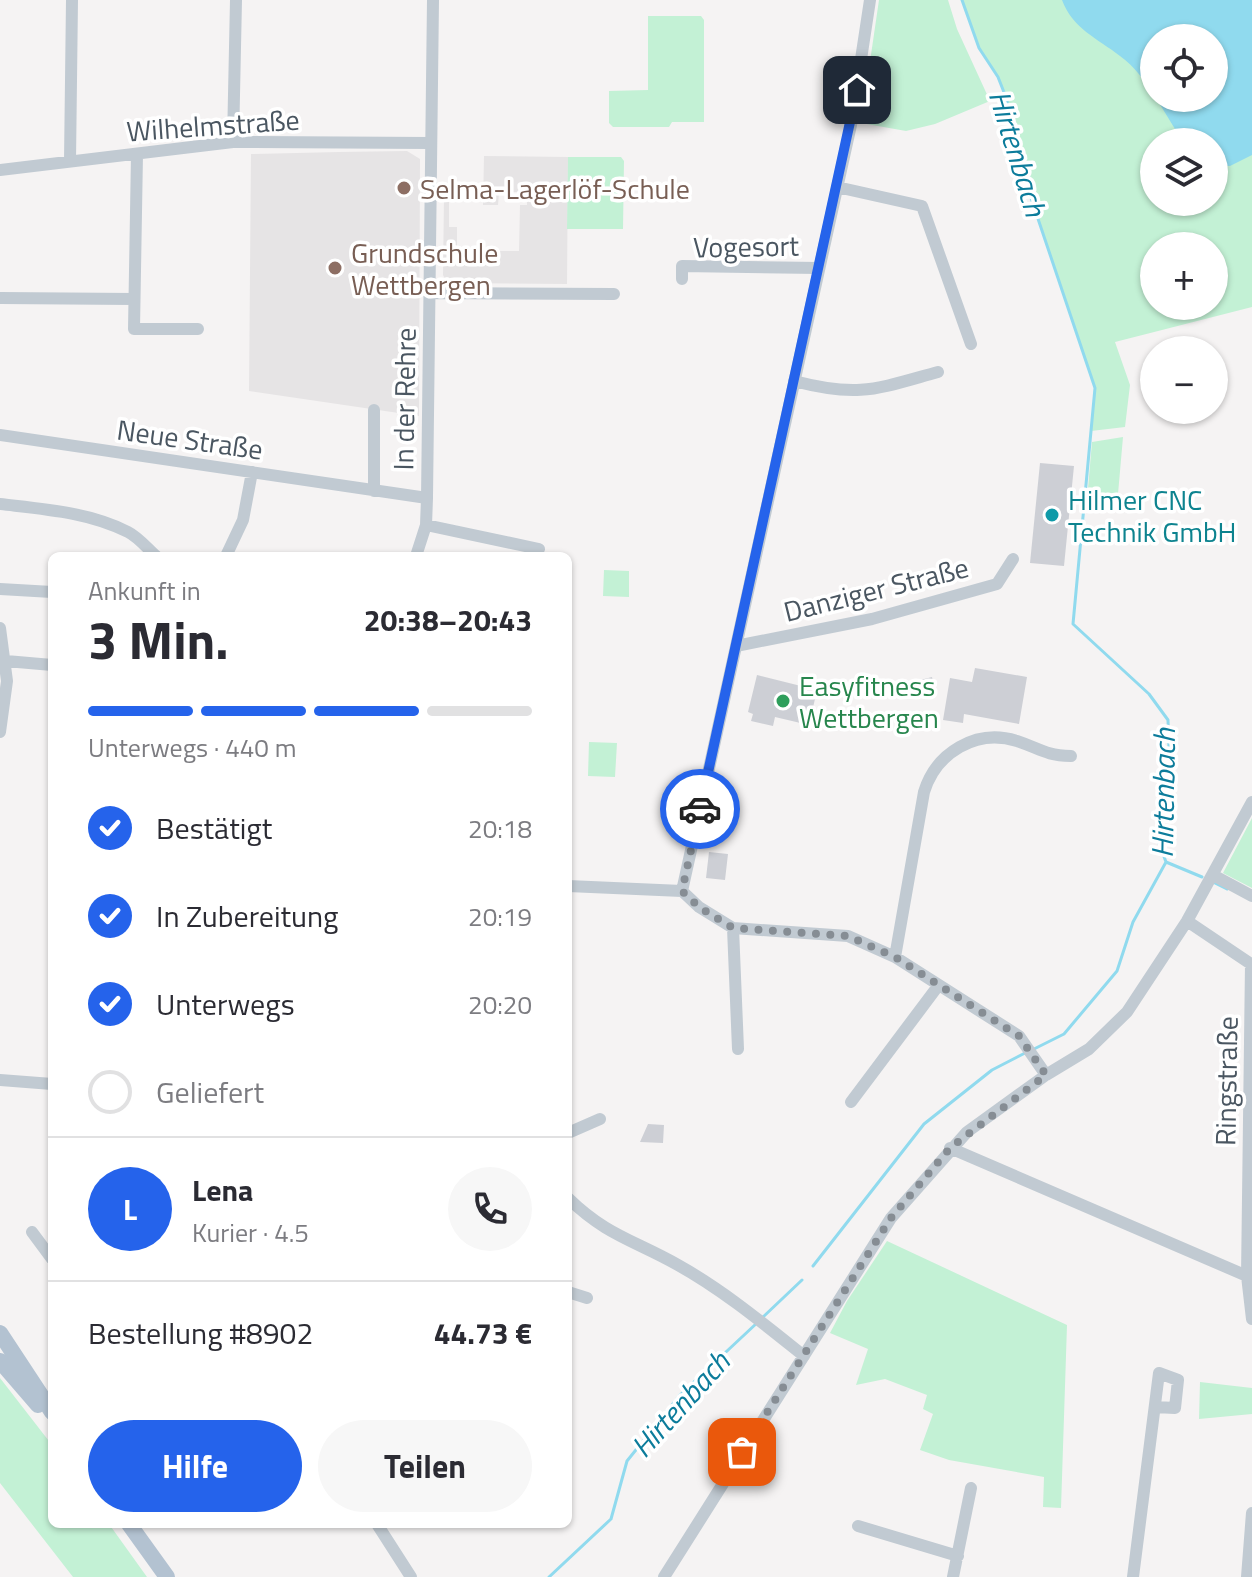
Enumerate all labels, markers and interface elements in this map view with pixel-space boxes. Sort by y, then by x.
map controls [1140,24,1228,424]
button: locate [1140,24,1228,112]
pin [823,56,891,124]
icon: home [835,68,879,112]
water label: Hirtenbach [977,84,1059,223]
street label: Wilhelmstraße [125,98,301,152]
button: layers [1140,128,1228,216]
place label: Selma-Lagerlöf-Schule [420,167,690,210]
marker: Selma-Lagerlöf-Schule [395,179,413,197]
street label: Vogesort [693,224,800,268]
place label: Grundschule Wettbergen [351,231,498,306]
button: + [1140,232,1228,320]
marker: Grundschule Wettbergen [326,259,344,277]
street label: In der Rehre [381,327,427,471]
button: − [1140,336,1228,424]
street label: Neue Straße [114,407,266,471]
place label: Hilmer CNC Technik GmbH [1068,478,1236,553]
marker: Hilmer CNC Technik GmbH [1043,506,1061,524]
street label: Danziger Straße [779,545,973,633]
text: Ankunft in [88,571,201,610]
text: 20:38–20:43 [364,597,532,643]
text: 3 Min. [88,600,229,679]
place label: Easyfitness Wettbergen [799,664,939,739]
marker: Easyfitness Wettbergen [774,692,792,710]
water label: Hirtenbach [1139,727,1187,858]
text: Unterwegs · 440 m [88,728,296,767]
courier [660,769,740,849]
icon: car [678,787,722,831]
text: Bestätigt [156,805,272,851]
icon: check [88,806,132,850]
text: 20:18 [468,809,532,848]
text: In Zubereitung [156,893,339,939]
icon: check [88,894,132,938]
text: 20:19 [468,897,532,936]
text: Unterwegs [156,981,295,1027]
icon: check [88,982,132,1026]
text: 20:20 [468,985,532,1024]
street label: Ringstraße [1203,1016,1249,1146]
text: Geliefert [156,1069,264,1115]
text: Lena [192,1167,253,1213]
button: phone [448,1167,532,1251]
text: L [123,1186,137,1232]
text: Kurier · 4.5 [192,1213,309,1252]
text: Bestellung #8902 [88,1310,313,1356]
text: 44.73 € [434,1310,532,1356]
water label: Hirtenbach [619,1340,741,1468]
pin [708,1418,776,1486]
button: Hilfe [88,1420,302,1512]
button: Teilen [318,1420,532,1512]
icon: bag [720,1430,764,1474]

